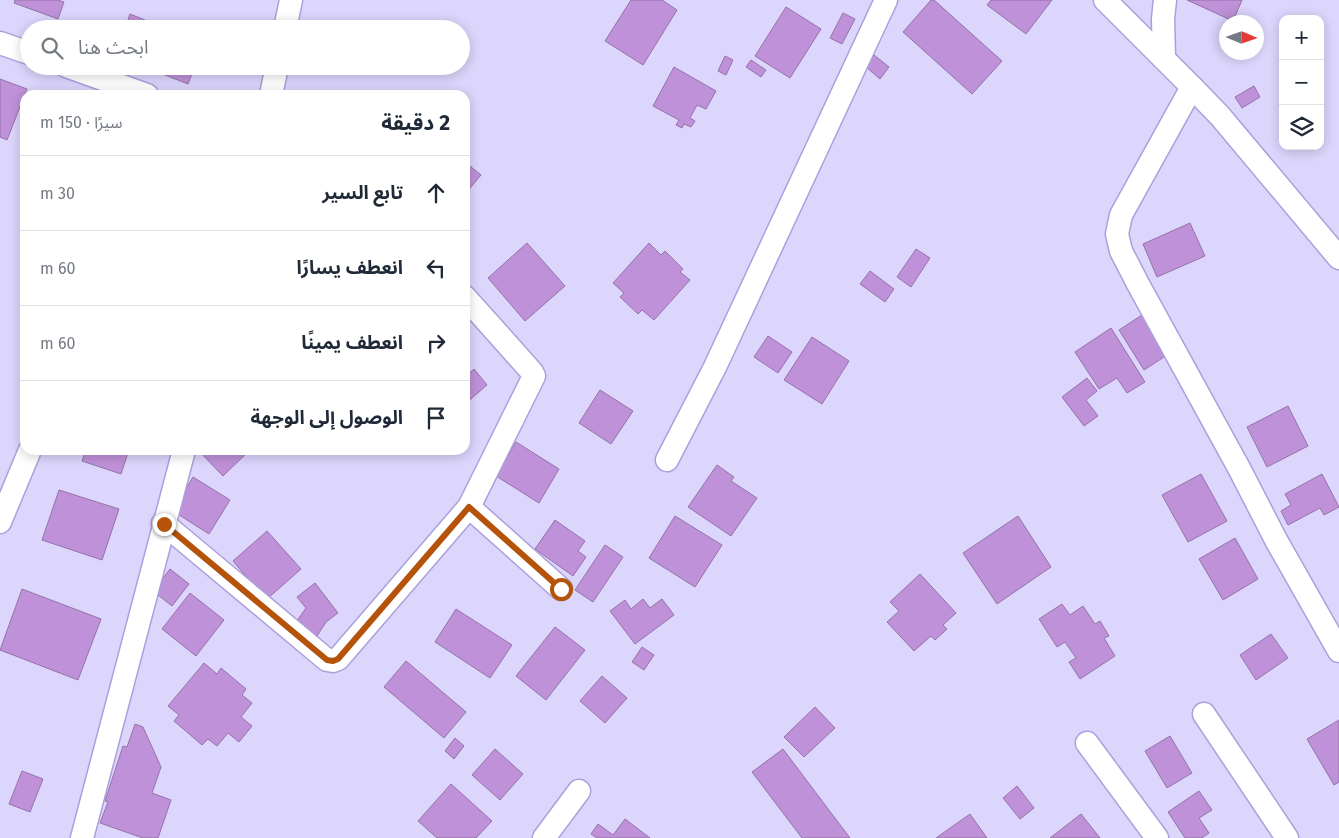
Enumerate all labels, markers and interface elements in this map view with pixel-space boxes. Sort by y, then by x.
north arrow [1219,15,1264,60]
map controls [1279,15,1324,150]
button: + [1279,15,1324,60]
search box [20,20,470,75]
icon: search [38,34,66,62]
text: ابحث هنا [78,36,149,59]
button: − [1279,60,1324,105]
button: layers [1279,105,1324,150]
text: 2 دقيقة [381,110,450,136]
text: سيرًا · 150 m [40,113,122,132]
icon: ahead [422,179,450,207]
text: تابع السير [322,181,403,204]
text: 30 m [40,184,75,203]
icon: left [422,254,450,282]
text: انعطف يسارًا [296,256,403,279]
text: 60 m [40,259,75,278]
icon: right [422,329,450,357]
text: انعطف يمينًا [301,331,403,354]
text: 60 m [40,334,75,353]
icon: arrive [422,404,450,432]
text: الوصول إلى الوجهة [251,406,403,429]
route end [153,513,176,536]
route start [550,578,573,601]

